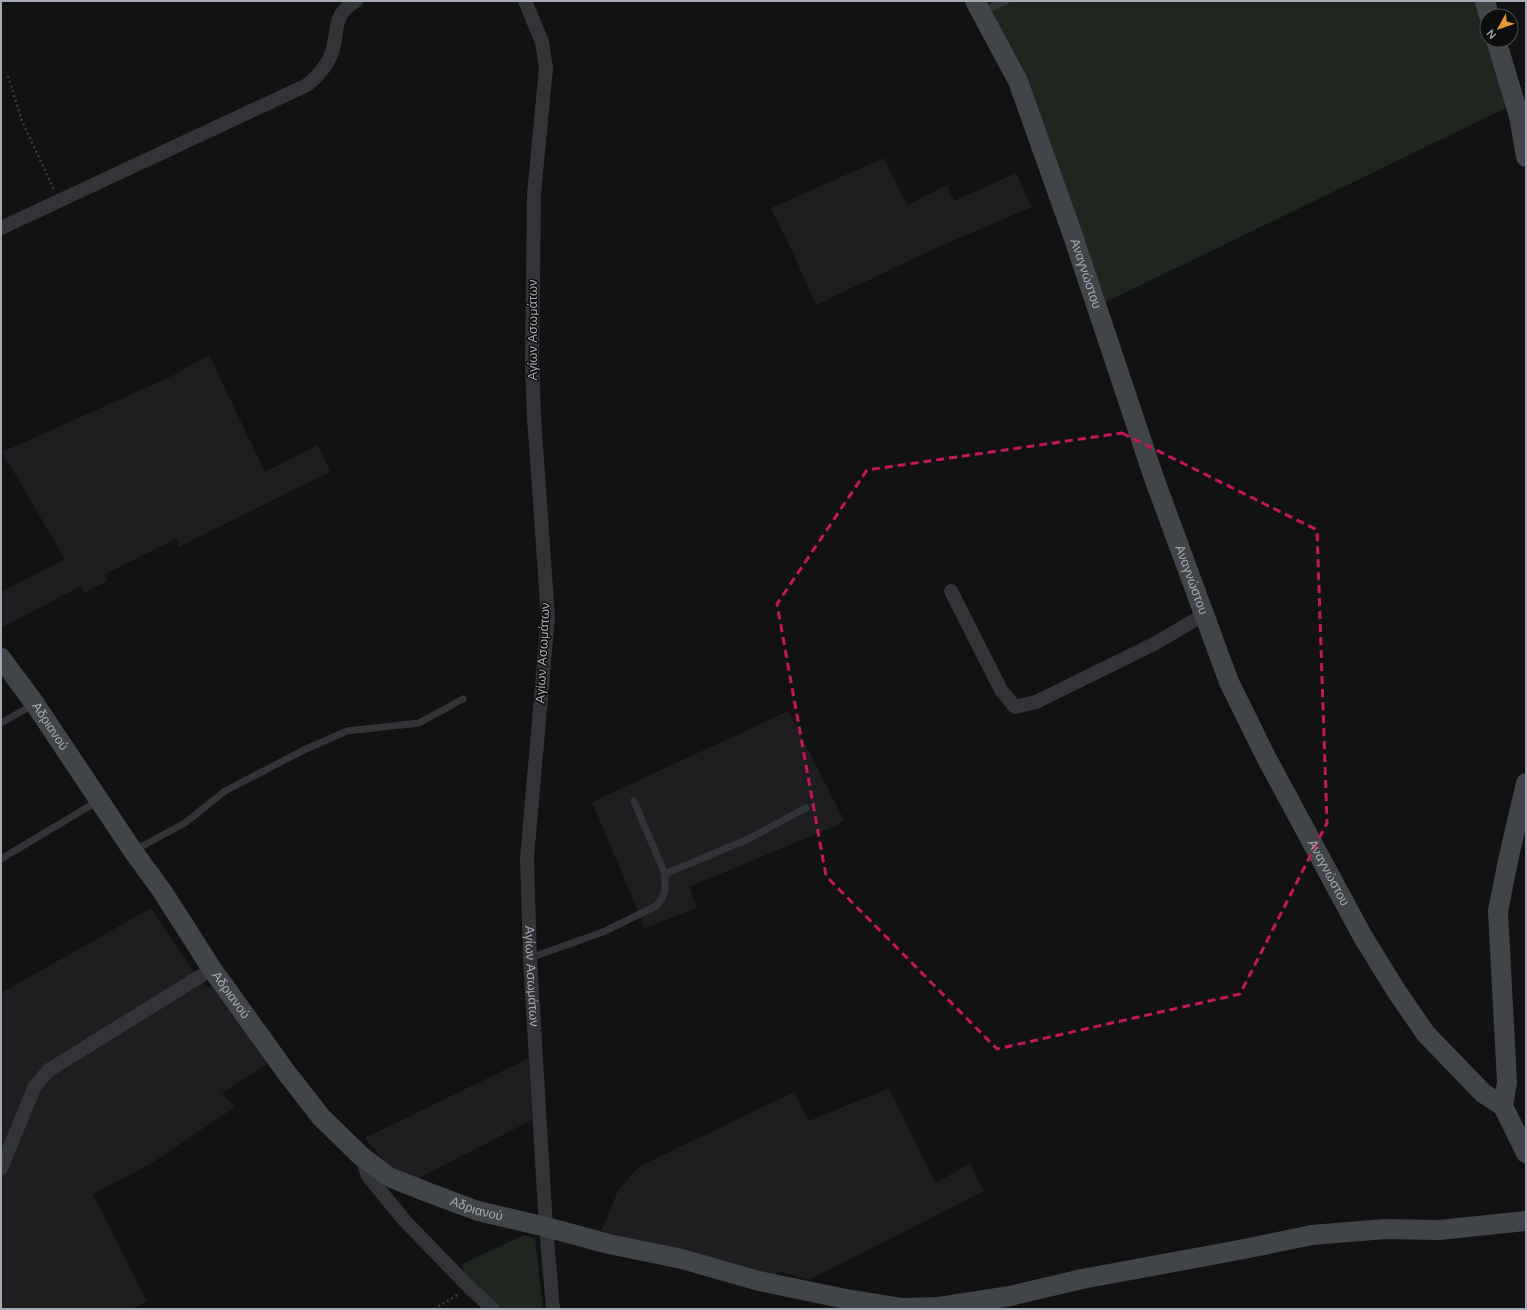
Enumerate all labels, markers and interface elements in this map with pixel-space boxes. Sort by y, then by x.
north arrow [1479,8,1519,48]
text: N [1483,26,1500,42]
street label: Αναγνώστου [1065,236,1106,311]
street label: Αγίων Ασωμάτων [524,279,542,381]
street label: Αναγνώστου [1170,543,1212,617]
street label: Αγίων Ασωμάτων [531,602,555,704]
street label: Αδριανού [27,699,72,754]
street label: Αναγνώστου [1303,836,1354,909]
street label: Αγίων Ασωμάτων [520,925,543,1027]
street label: Αδριανού [207,968,254,1022]
street label: Αδριανού [447,1192,505,1226]

